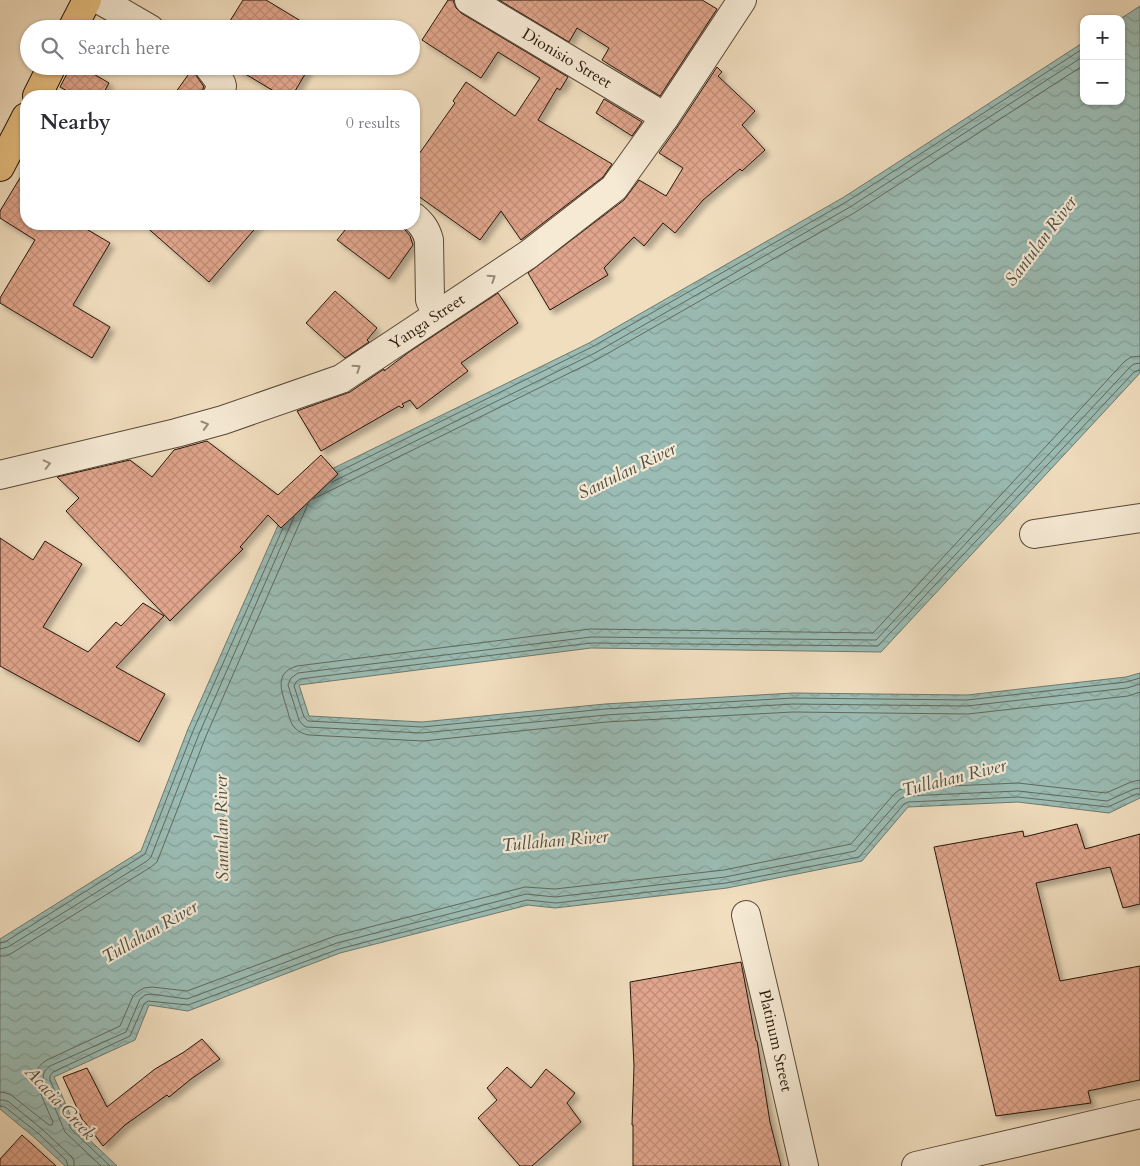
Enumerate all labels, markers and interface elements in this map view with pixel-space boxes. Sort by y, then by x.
map controls [1080,15,1125,105]
button: + [1080,15,1125,60]
search box [20,20,420,75]
street label: Dionisio Street [518,23,616,94]
icon: search [38,34,66,62]
text: Search here [78,35,170,61]
button: − [1080,60,1125,105]
text: Nearby [40,108,111,137]
text: 0 results [346,112,400,134]
water label: Santulan River [999,190,1084,291]
one-way arrow [487,275,496,285]
street label: Yanga Street [385,289,469,355]
one-way arrow [352,365,361,375]
one-way arrow [201,420,210,431]
water label: Santulan River [574,436,681,506]
one-way arrow [43,459,52,470]
water label: Tullahan River [899,753,1010,803]
water label: Santulan River [209,773,235,882]
water label: Tullahan River [501,824,610,858]
water label: Tullahan River [98,894,203,970]
street label: Platinum Street [753,987,798,1094]
water label: Acacia Creek [18,1060,101,1146]

